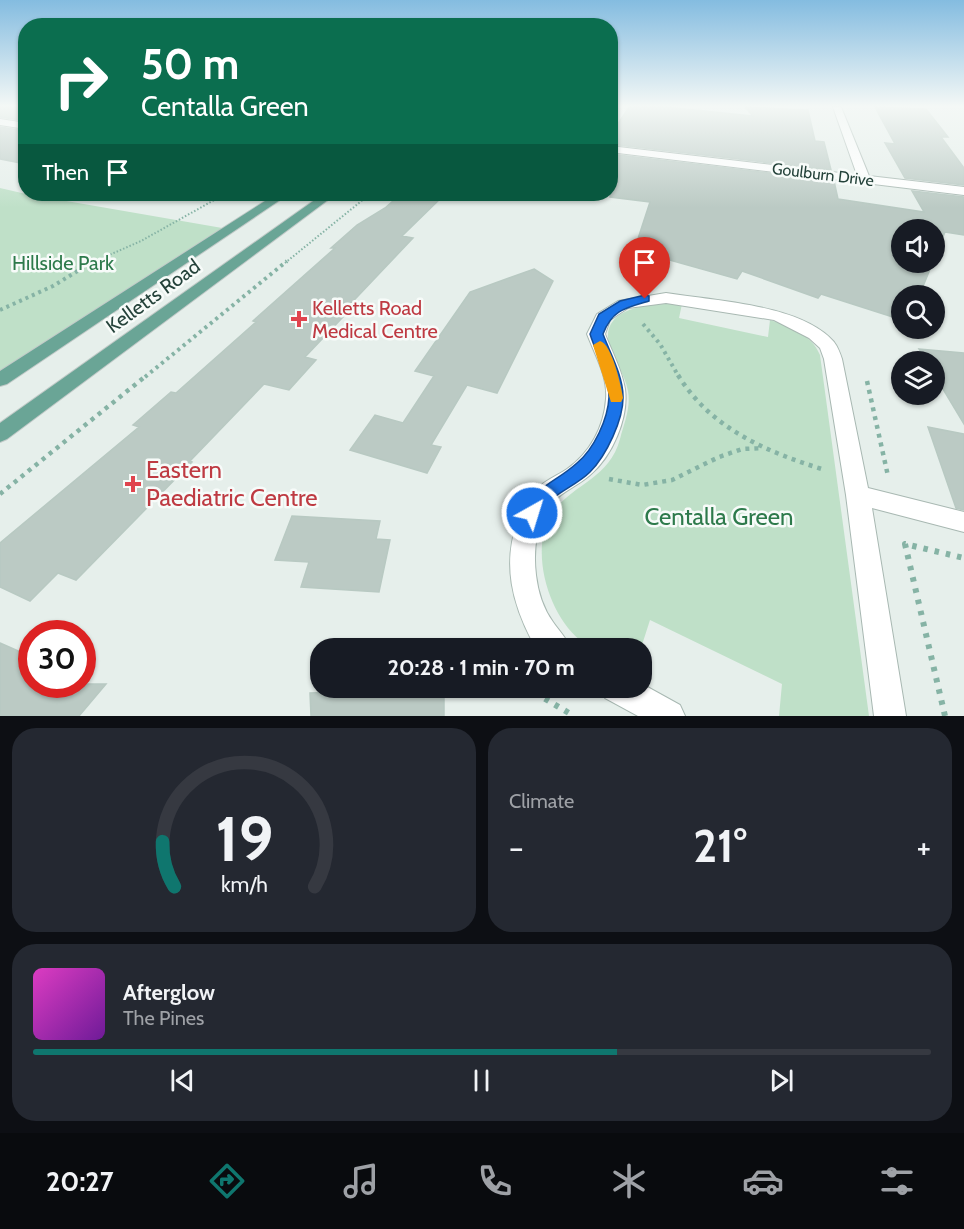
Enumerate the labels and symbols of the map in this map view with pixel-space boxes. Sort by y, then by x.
street label: Goulburn Drive [771,159,875,190]
pin [619,237,670,299]
park label: Hillside Park [12,251,114,275]
street label: Kelletts Road [101,254,205,338]
place label: Kelletts Road Medical Centre [312,296,438,343]
marker: Kelletts Road Medical Centre [290,310,308,328]
place label: Eastern Paediatric Centre [146,455,318,512]
marker: Eastern Paediatric Centre [124,475,142,493]
position arrow [500,481,564,545]
park label: Centalla Green [644,502,794,531]
speed limit sign: 30 [18,620,96,698]

